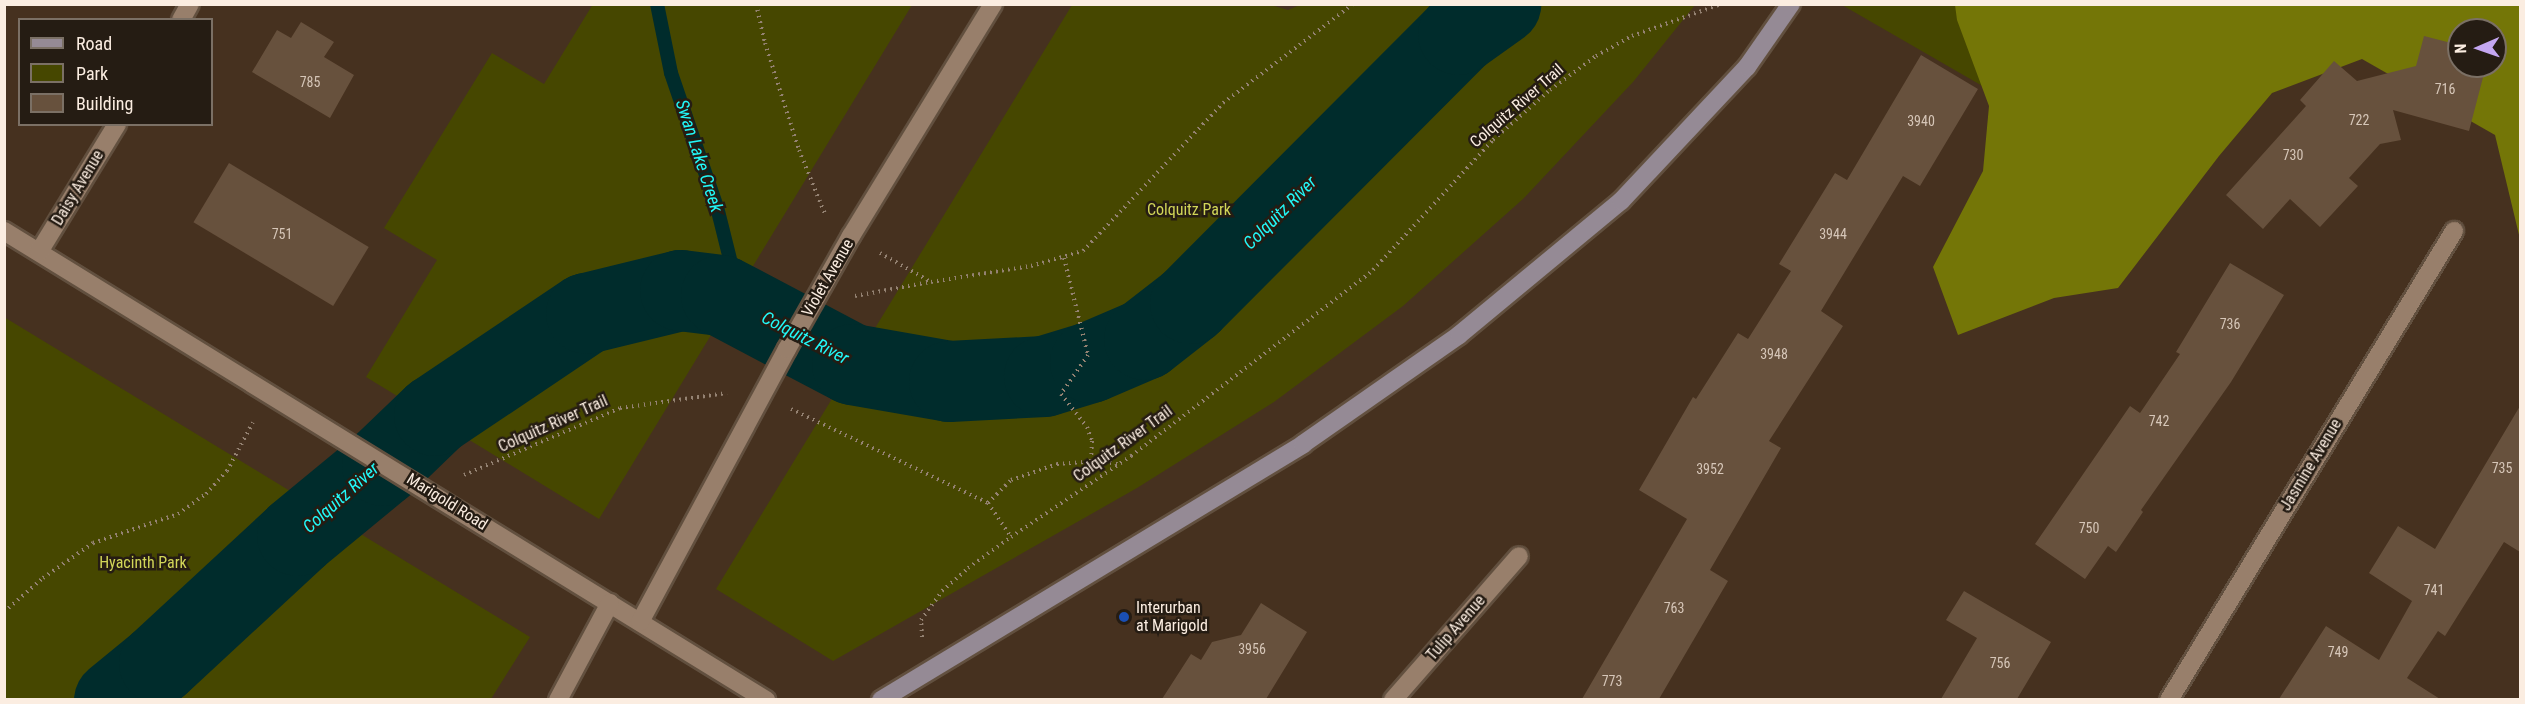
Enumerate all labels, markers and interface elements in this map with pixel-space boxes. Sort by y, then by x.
legend [18,18,213,126]
north arrow [2447,18,2507,78]
text: Road [76,33,112,54]
text: N [2451,43,2470,54]
street label: Colquitz River Trail [1466,60,1568,152]
text: Park [76,63,108,84]
house number: 785 [300,74,320,90]
house number: 716 [2435,81,2455,97]
text: Building [76,93,133,114]
water label: Swan Lake Creek [671,97,727,215]
house number: 722 [2349,112,2369,128]
house number: 3940 [1907,113,1935,129]
street label: Daisy Avenue [48,147,108,229]
house number: 730 [2283,147,2303,163]
water label: Colquitz River [1239,172,1321,254]
park label: Colquitz Park [1147,200,1231,220]
house number: 751 [272,226,292,242]
house number: 3944 [1819,226,1847,242]
street label: Violet Avenue [798,236,858,320]
water label: Colquitz River [758,307,852,369]
house number: 736 [2220,316,2240,332]
house number: 3948 [1760,346,1788,362]
street label: Colquitz River Trail [495,391,611,457]
street label: Colquitz River Trail [1070,402,1176,486]
house number: 742 [2149,413,2169,429]
street label: Jasmine Avenue [2276,416,2346,514]
water label: Colquitz River [299,458,383,538]
house number: 735 [2492,460,2512,476]
house number: 3952 [1696,461,1724,477]
street label: Marigold Road [403,470,491,534]
house number: 750 [2079,520,2099,536]
park label: Hyacinth Park [99,553,187,573]
house number: 741 [2424,582,2444,598]
street label: Tulip Avenue [1422,591,1490,665]
place label: Interurban at Marigold [1136,598,1208,636]
house number: 763 [1664,600,1684,616]
marker: Interurban at Marigold [1117,610,1131,624]
house number: 3956 [1238,641,1266,657]
house number: 749 [2328,644,2348,660]
house number: 756 [1990,655,2010,671]
house number: 773 [1602,673,1622,689]

